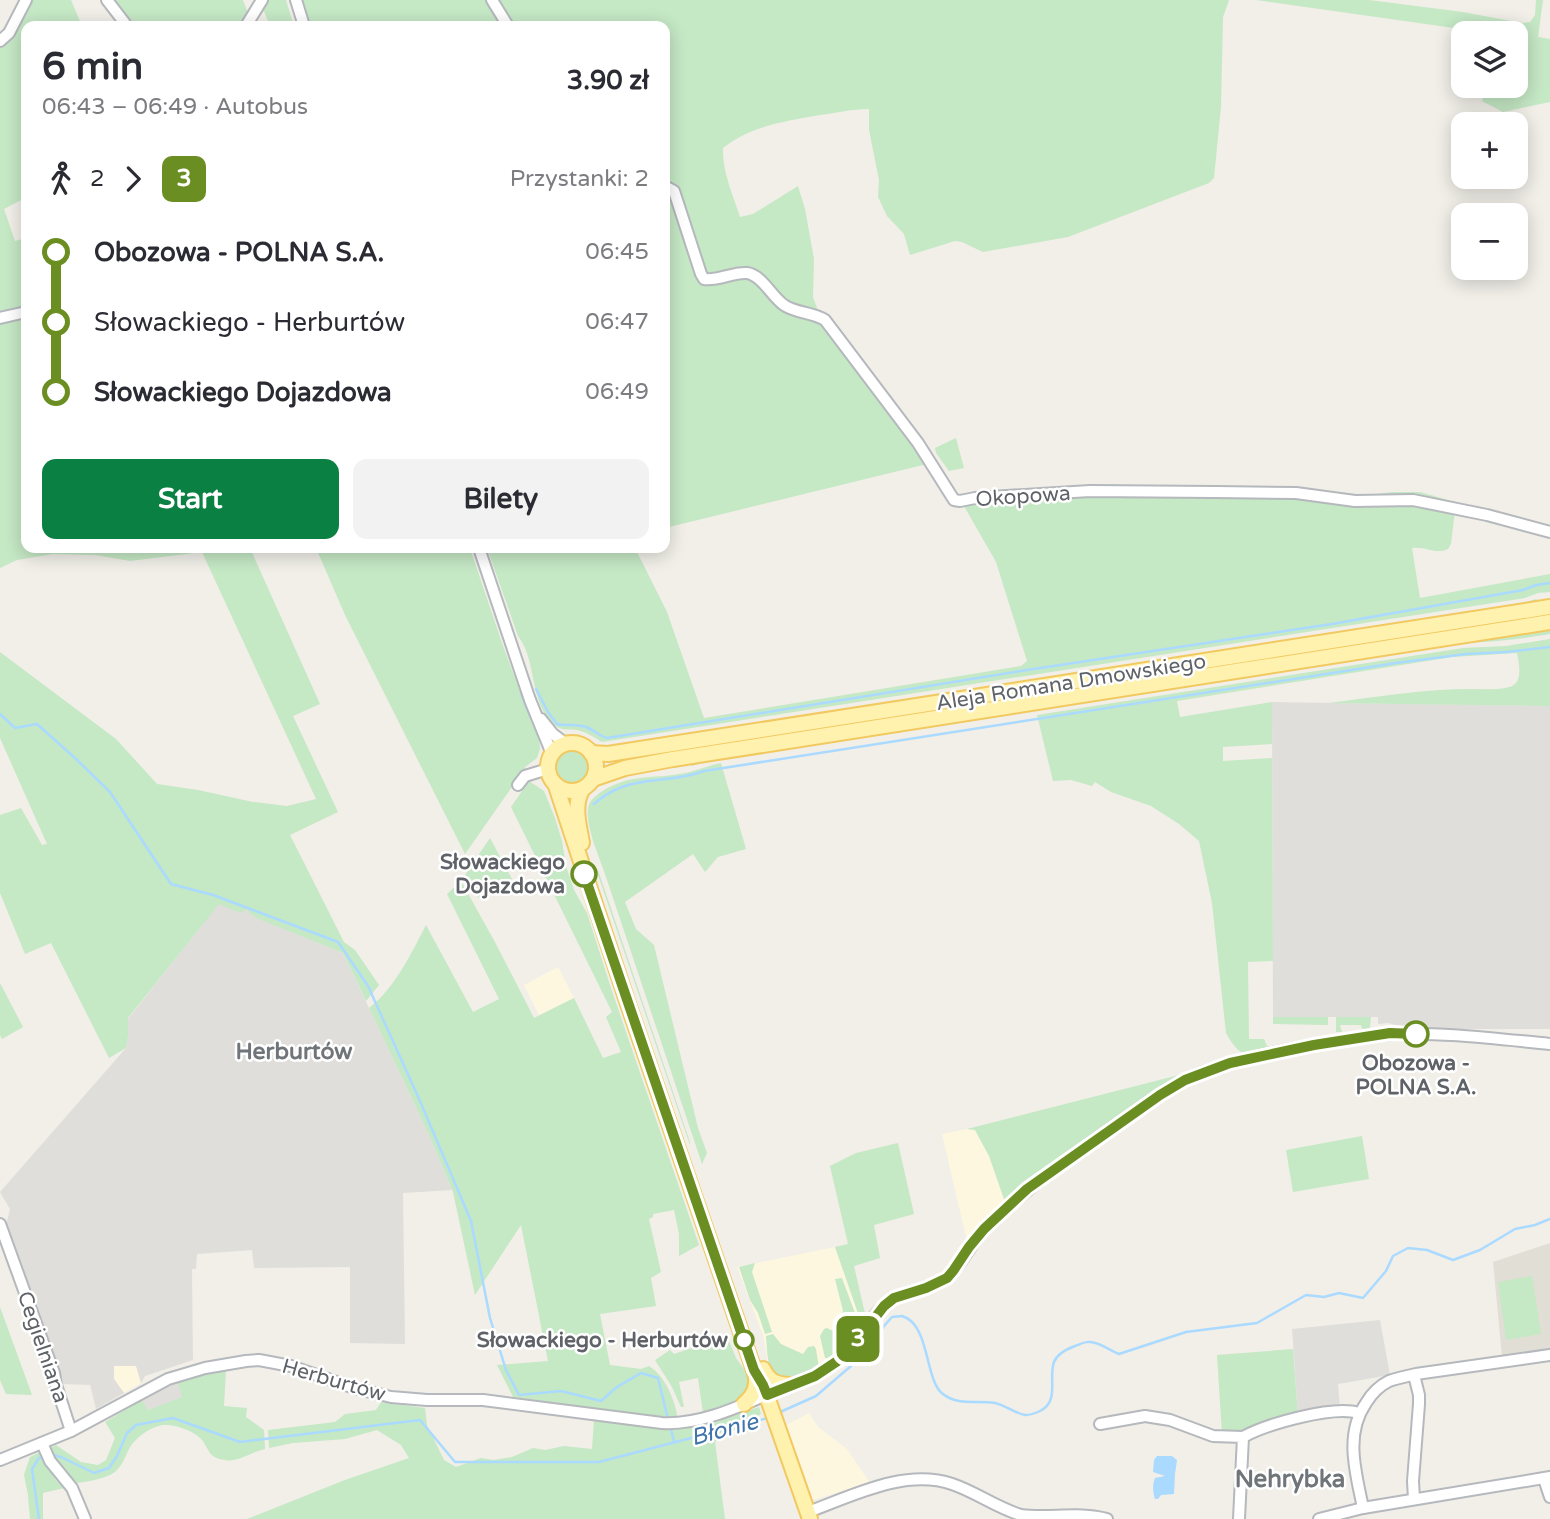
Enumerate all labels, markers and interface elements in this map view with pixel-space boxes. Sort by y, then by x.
map controls [1451,21,1528,280]
button: layers [1451,21,1528,98]
text: 6 min [42,44,143,90]
text: 3.90 zł [567,65,649,96]
text: 06:43 – 06:49 · Autobus [42,93,308,121]
button: + [1451,112,1528,189]
icon: walk [42,160,80,198]
icon: forward [114,160,152,198]
text: 3 [176,164,192,193]
text: 2 [90,165,104,193]
text: Przystanki: 2 [510,165,649,193]
button: − [1451,203,1528,280]
text: Obozowa - POLNA S.A. [94,237,384,268]
text: 06:45 [585,238,649,266]
text: Słowackiego - Herburtów [94,307,405,338]
text: 06:47 [585,308,649,336]
text: Słowackiego Dojazdowa [94,377,392,408]
text: 06:49 [585,378,649,406]
button: Start [42,459,339,539]
button: Bilety [353,459,649,539]
street label: Okopowa [975,481,1071,512]
street label: Aleja Romana Dmowskiego [934,649,1208,716]
place label: Słowackiego Dojazdowa [440,850,565,899]
marker: Słowackiego Dojazdowa [571,861,597,887]
marker: Obozowa - POLNA S.A. [1403,1021,1429,1047]
district label: Herburtów [236,1038,352,1066]
place label: Obozowa - POLNA S.A. [1356,1051,1476,1100]
street label: Cegielniana [12,1288,73,1406]
line badge: 3 [835,1316,881,1362]
text: 3 [850,1324,866,1353]
place label: Słowackiego - Herburtów [477,1328,728,1353]
marker: Słowackiego - Herburtów [734,1330,754,1350]
street label: Herburtów [279,1354,389,1407]
water label: Błonie [687,1407,763,1452]
district label: Nehrybka [1235,1465,1345,1494]

